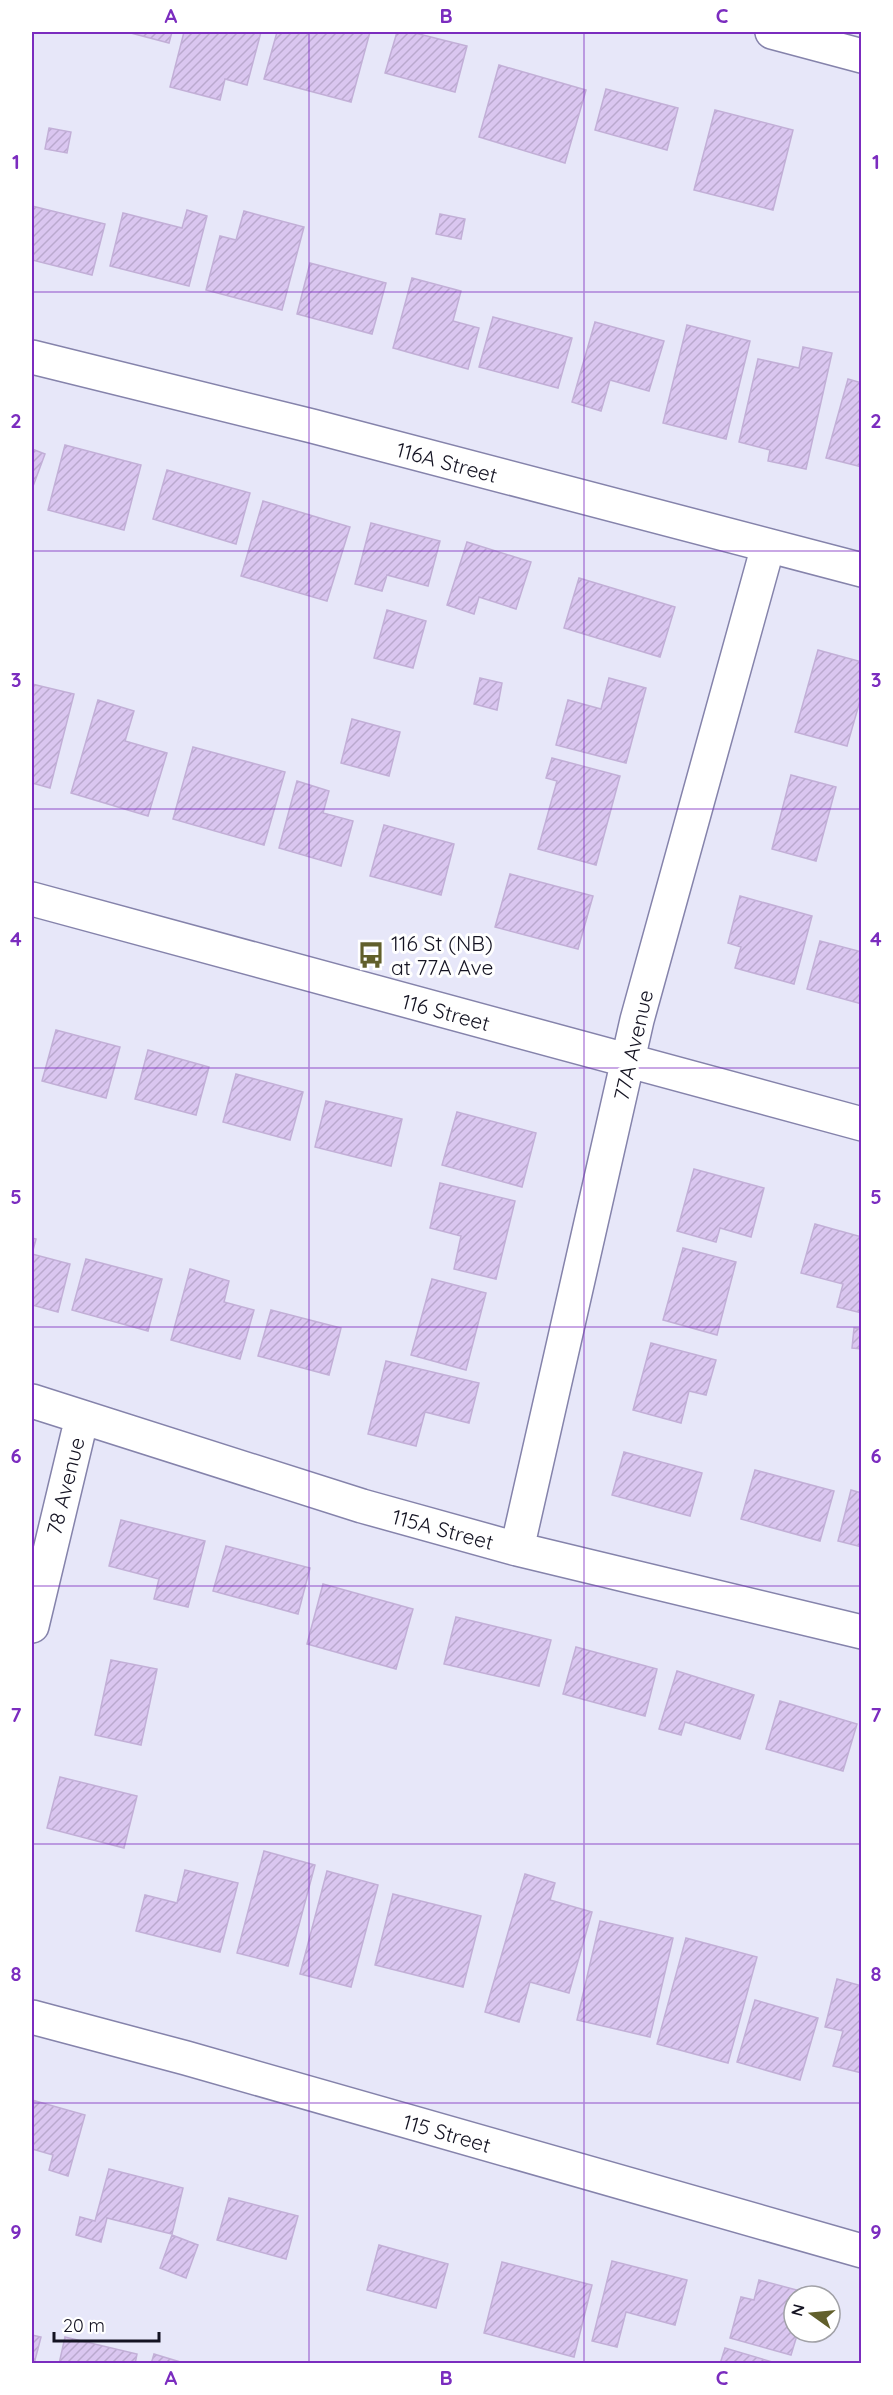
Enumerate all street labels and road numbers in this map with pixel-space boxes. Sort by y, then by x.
street label: 116A Street [394,436,500,488]
street label: 77A Avenue [608,987,658,1103]
street label: 116 Street [399,988,493,1036]
street label: 78 Avenue [40,1434,90,1538]
street label: 115A Street [390,1503,496,1555]
street label: 115 Street [400,2108,494,2158]

